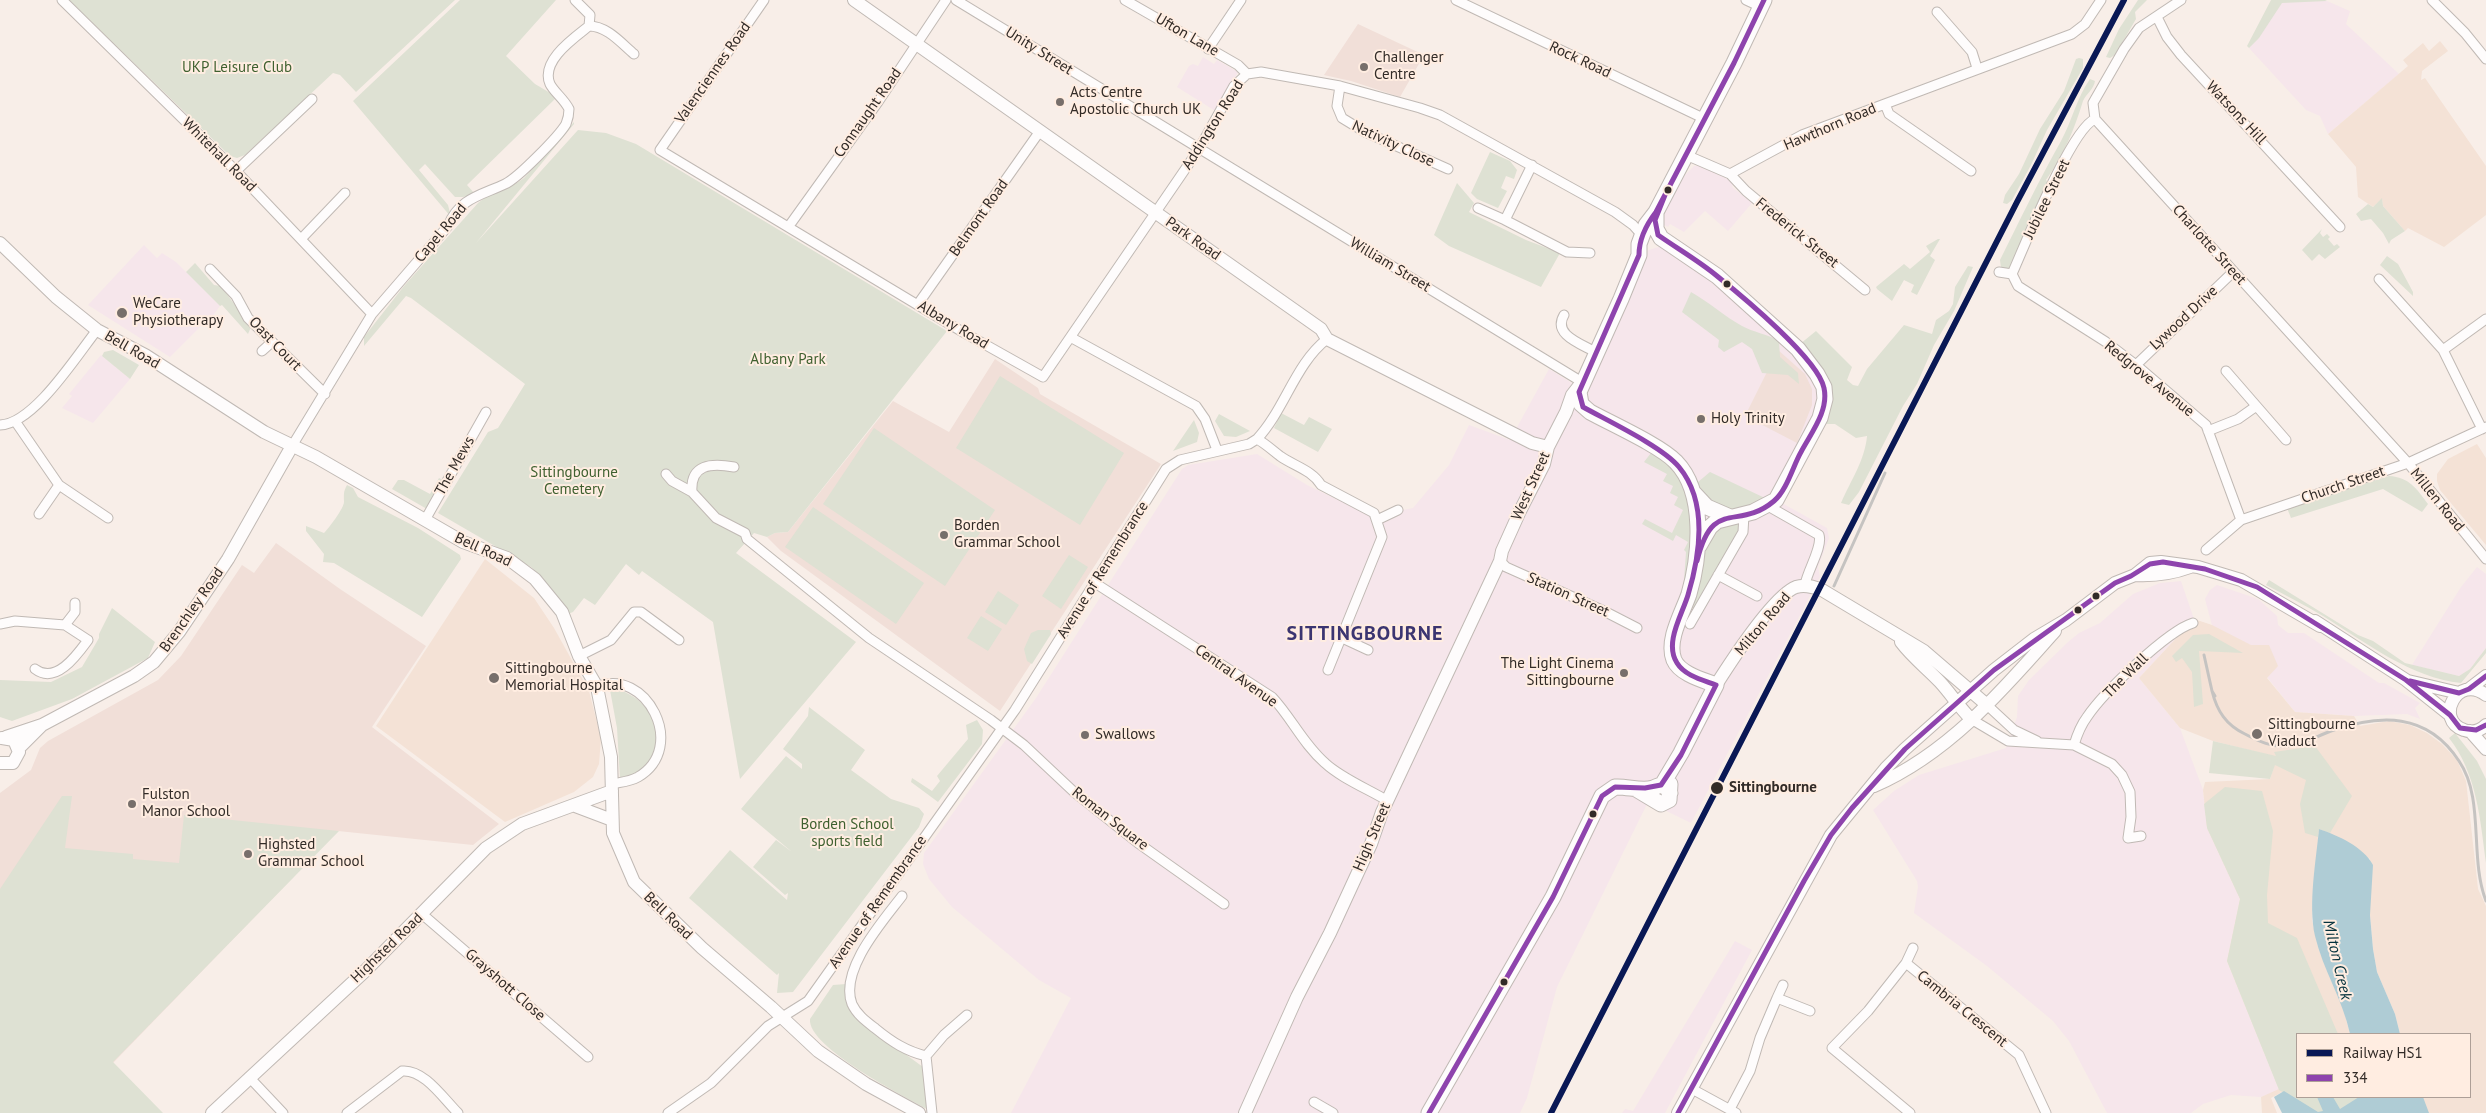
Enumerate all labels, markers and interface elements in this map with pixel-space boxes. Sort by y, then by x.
street label: Ufton Lane [1152,10,1222,60]
street label: Valenciennes Road [671,19,755,127]
street label: Unity Street [1002,23,1076,79]
street label: Rock Road [1546,38,1614,82]
place label: Challenger Centre [1374,49,1444,84]
park label: UKP Leisure Club [182,59,292,77]
marker: Challenger Centre [1358,61,1370,73]
street label: Connaught Road [830,65,906,161]
street label: Addington Road [1178,77,1248,173]
street label: Watsons Hill [2202,78,2270,148]
place label: Acts Centre Apostolic Church UK [1070,84,1201,119]
marker: Acts Centre Apostolic Church UK [1054,96,1066,108]
street label: Hawthorn Road [1781,99,1879,155]
street label: Whitehall Road [178,114,260,196]
street label: Nativity Close [1349,117,1437,171]
street label: Jubilee Street [2020,156,2074,242]
street label: Belmont Road [946,176,1012,260]
unlabelled marker [1663,185,1673,195]
street label: Frederick Street [1752,194,1842,272]
street label: Capel Road [411,200,471,266]
street label: Charlotte Street [2168,201,2250,289]
street label: Park Road [1162,213,1224,265]
street label: William Street [1346,234,1434,296]
unlabelled marker [1722,279,1732,289]
street label: Lywood Drive [2146,282,2222,354]
place label: WeCare Physiotherapy [133,295,223,330]
street label: Albany Road [914,297,992,353]
marker: WeCare Physiotherapy [115,306,129,320]
street label: Oast Court [245,313,305,375]
street label: Bell Road [101,327,163,373]
street label: Redgrove Avenue [2100,337,2198,421]
park label: Albany Park [750,351,826,369]
place label: Holy Trinity [1711,410,1785,428]
marker: Holy Trinity [1695,413,1707,425]
street label: The Mews [431,433,479,499]
street label: West Street [1508,449,1554,523]
street label: Church Street [2299,462,2387,508]
park label: Sittingbourne Cemetery [530,464,618,499]
street label: Millen Road [2406,465,2468,535]
street label: Avenue of Remembrance [1053,498,1153,642]
place label: Borden Grammar School [954,517,1060,552]
street label: Bell Road [452,529,514,571]
marker: Borden Grammar School [938,529,950,541]
street label: Brenchley Road [156,564,228,656]
street label: Station Street [1524,569,1612,621]
street label: Milton Road [1731,589,1795,659]
unlabelled marker [2091,591,2101,601]
unlabelled marker [2073,605,2083,615]
district label: SITTINGBOURNE [1285,622,1445,646]
street label: Central Avenue [1191,641,1281,711]
street label: The Wall [2100,650,2152,702]
place label: The Light Cinema Sittingbourne [1501,655,1614,690]
place label: Sittingbourne Memorial Hospital [505,660,623,695]
marker: The Light Cinema Sittingbourne [1618,667,1630,679]
marker: Sittingbourne Memorial Hospital [487,671,501,685]
place label: Sittingbourne Viaduct [2268,716,2356,751]
place label: Swallows [1095,726,1155,744]
marker: Sittingbourne Viaduct [2250,727,2264,741]
marker: Swallows [1079,729,1091,741]
place label: Sittingbourne [1729,779,1817,797]
marker: Sittingbourne [1709,780,1725,796]
street label: Roman Square [1068,783,1152,855]
place label: Fulston Manor School [142,786,230,821]
marker: Fulston Manor School [126,798,138,810]
street label: High Street [1350,800,1394,874]
unlabelled marker [1588,809,1598,819]
park label: Borden School sports field [800,816,894,851]
street label: Avenue of Remembrance [825,832,931,972]
place label: Highsted Grammar School [258,836,364,871]
marker: Highsted Grammar School [242,848,254,860]
street label: Bell Road [640,888,696,944]
street label: Highsted Road [347,909,427,987]
water label: Milton Creek [2318,918,2356,1002]
street label: Grayshott Close [461,945,549,1025]
street label: Cambria Crescent [1913,967,2011,1051]
unlabelled marker [1499,977,1509,987]
legend [2296,1033,2471,1098]
text: Railway HS1 [2343,1043,2423,1062]
text: 334 [2343,1068,2368,1087]

